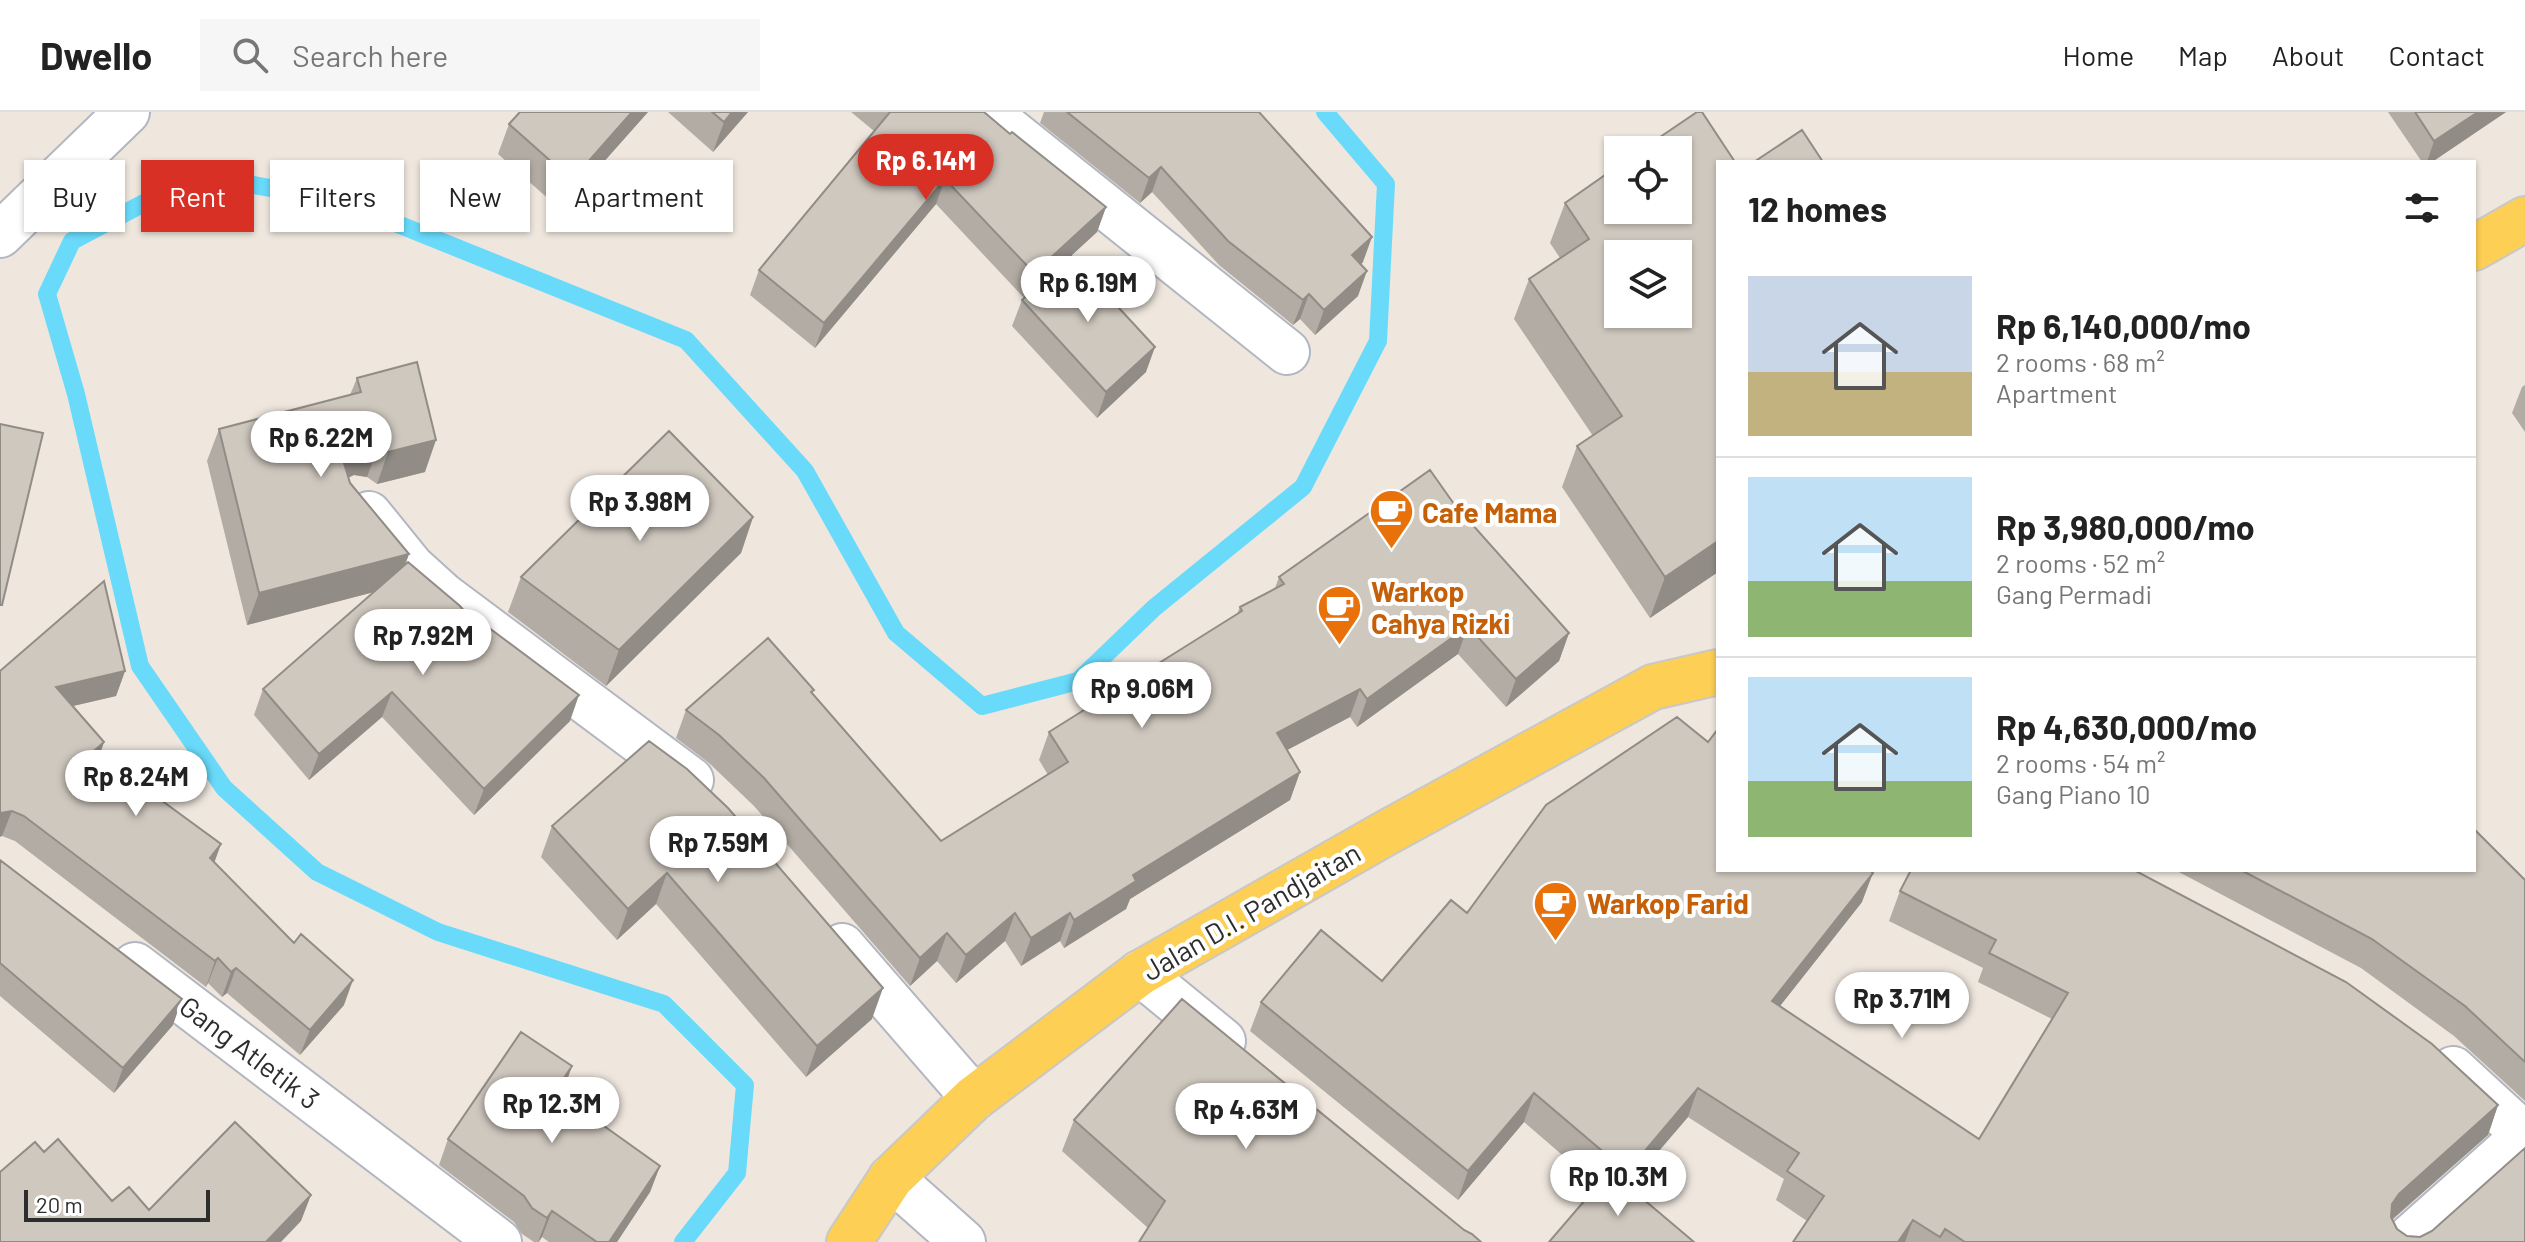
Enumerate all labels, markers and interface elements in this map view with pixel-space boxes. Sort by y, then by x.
search box [200,19,760,91]
text: Dwello [40,32,152,78]
icon: search [228,33,272,77]
text: Search here [292,37,448,73]
text: Home [2063,38,2134,72]
text: Map [2178,38,2228,72]
text: About [2272,38,2344,72]
text: Contact [2388,38,2485,72]
pin: Rp 6.14M [843,134,1009,202]
map controls [1604,136,1692,328]
button: locate [1604,136,1692,224]
text: Rp 6.14M [876,144,976,175]
chip: Buy [24,160,125,232]
chip: Rent [141,160,254,232]
chip: Filters [270,160,404,232]
chip: New [420,160,530,232]
chip: Apartment [546,160,733,232]
icon: filters [2400,186,2444,230]
text: 12 homes [1748,188,1887,229]
button: layers [1604,240,1692,328]
pin: Rp 6.19M [1005,256,1171,324]
text: Rp 6.19M [1039,266,1137,297]
text: Rp 6,140,000/mo [1996,305,2251,346]
icon: home [1812,308,1908,404]
text: 2 rooms · 68 m² [1996,346,2165,377]
text: Apartment [1996,377,2117,408]
pin: Rp 6.22M [238,411,404,479]
text: Rp 6.22M [269,421,373,452]
pin: Rp 3.98M [557,475,723,543]
text: Rp 3.98M [588,485,692,516]
cafe icon: Cafe Mama [1367,488,1415,551]
place label: Cafe Mama [1422,495,1557,529]
text: Rp 3,980,000/mo [1996,506,2255,547]
icon: home [1812,509,1908,605]
text: 2 rooms · 52 m² [1996,547,2165,578]
place label: Warkop Cahya Rizki [1371,574,1510,640]
text: Gang Permadi [1996,578,2152,609]
cafe icon: Warkop Cahya Rizki [1316,583,1364,646]
pin: Rp 7.92M [340,609,506,677]
text: Rp 7.92M [372,619,474,650]
pin: Rp 9.06M [1059,662,1225,730]
text: Rp 9.06M [1090,672,1194,703]
text: Rp 4,630,000/mo [1996,706,2257,747]
icon: home [1812,709,1908,805]
text: 2 rooms · 54 m² [1996,747,2166,778]
pin: Rp 8.24M [53,750,219,818]
text: Rp 8.24M [83,760,189,791]
text: Gang Piano 10 [1996,778,2150,809]
pin: Rp 7.59M [635,816,801,884]
text: Rp 7.59M [668,826,768,857]
street label: Jalan D.I. Pandjaitan [1136,835,1366,987]
cafe icon: Warkop Farid [1532,879,1580,942]
place label: Warkop Farid [1587,886,1749,920]
pin: Rp 3.71M [1819,972,1985,1040]
text: Rp 3.71M [1853,982,1951,1013]
street label: Gang Atletik 3 [173,988,327,1116]
pin: Rp 12.3M [469,1077,635,1145]
pin: Rp 4.63M [1163,1083,1329,1151]
text: Rp 12.3M [502,1087,602,1118]
text: Rp 4.63M [1193,1093,1299,1124]
pin: Rp 10.3M [1535,1150,1701,1218]
text: Rp 10.3M [1568,1160,1668,1191]
scale bar [24,1186,210,1222]
text: 20 m [36,1191,83,1217]

